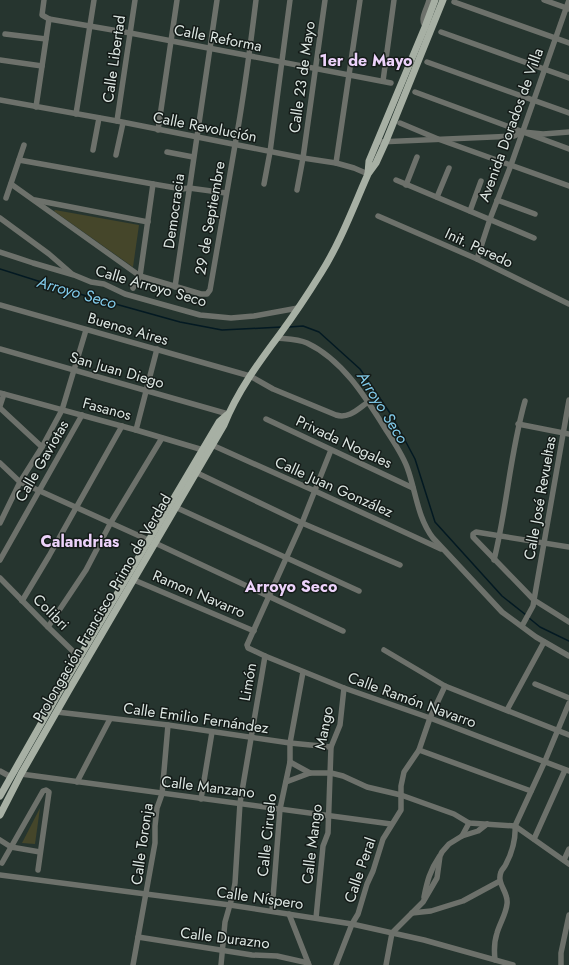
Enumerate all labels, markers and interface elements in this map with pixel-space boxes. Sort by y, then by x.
street label: Calle Libertad [97,14,131,104]
street label: Calle Reforma [172,19,264,57]
street label: Calle 23 de Mayo [283,20,321,134]
street label: Avenida Dorados de Villa [473,45,549,205]
district label: 1er de Mayo [320,49,412,72]
street label: Calle Revolución [151,106,259,148]
street label: 29 de Septiembre [189,159,231,277]
street label: Democracia [158,172,190,250]
street label: Init. Peredo [441,223,517,273]
street label: Calle Arroyo Seco [93,260,209,312]
water label: Arroyo Seco [34,270,120,315]
street label: Buenos Aires [85,307,171,351]
street label: San Juan Diego [67,346,167,394]
water label: Arroyo Seco [351,366,414,448]
street label: Fasanos [80,392,134,426]
street label: Privada Nogales [292,410,396,474]
street label: Calle Gaviotas [10,416,74,506]
street label: Calle José Revueltas [518,434,562,562]
street label: Calle Juan González [271,451,397,523]
street label: Prolongación Francisco Primo de Verdad [27,490,177,726]
district label: Calandrias [41,530,119,553]
street label: Ramon Navarro [149,565,249,623]
district label: Arroyo Seco [244,575,337,598]
street label: Colibri [28,589,74,635]
street label: Limón [234,661,262,703]
street label: Calle Ramón Navarro [345,667,479,733]
street label: Calle Emilio Fernández [122,697,270,739]
street label: Mango [309,704,339,752]
street label: Calle Manzano [160,770,256,804]
street label: Calle Ciruelo [252,792,282,878]
street label: Calle Toronja [125,802,159,886]
street label: Calle Mango [296,803,328,885]
street label: Calle Peral [339,834,381,906]
street label: Calle Níspero [215,881,305,915]
street label: Calle Durazno [179,922,271,954]

